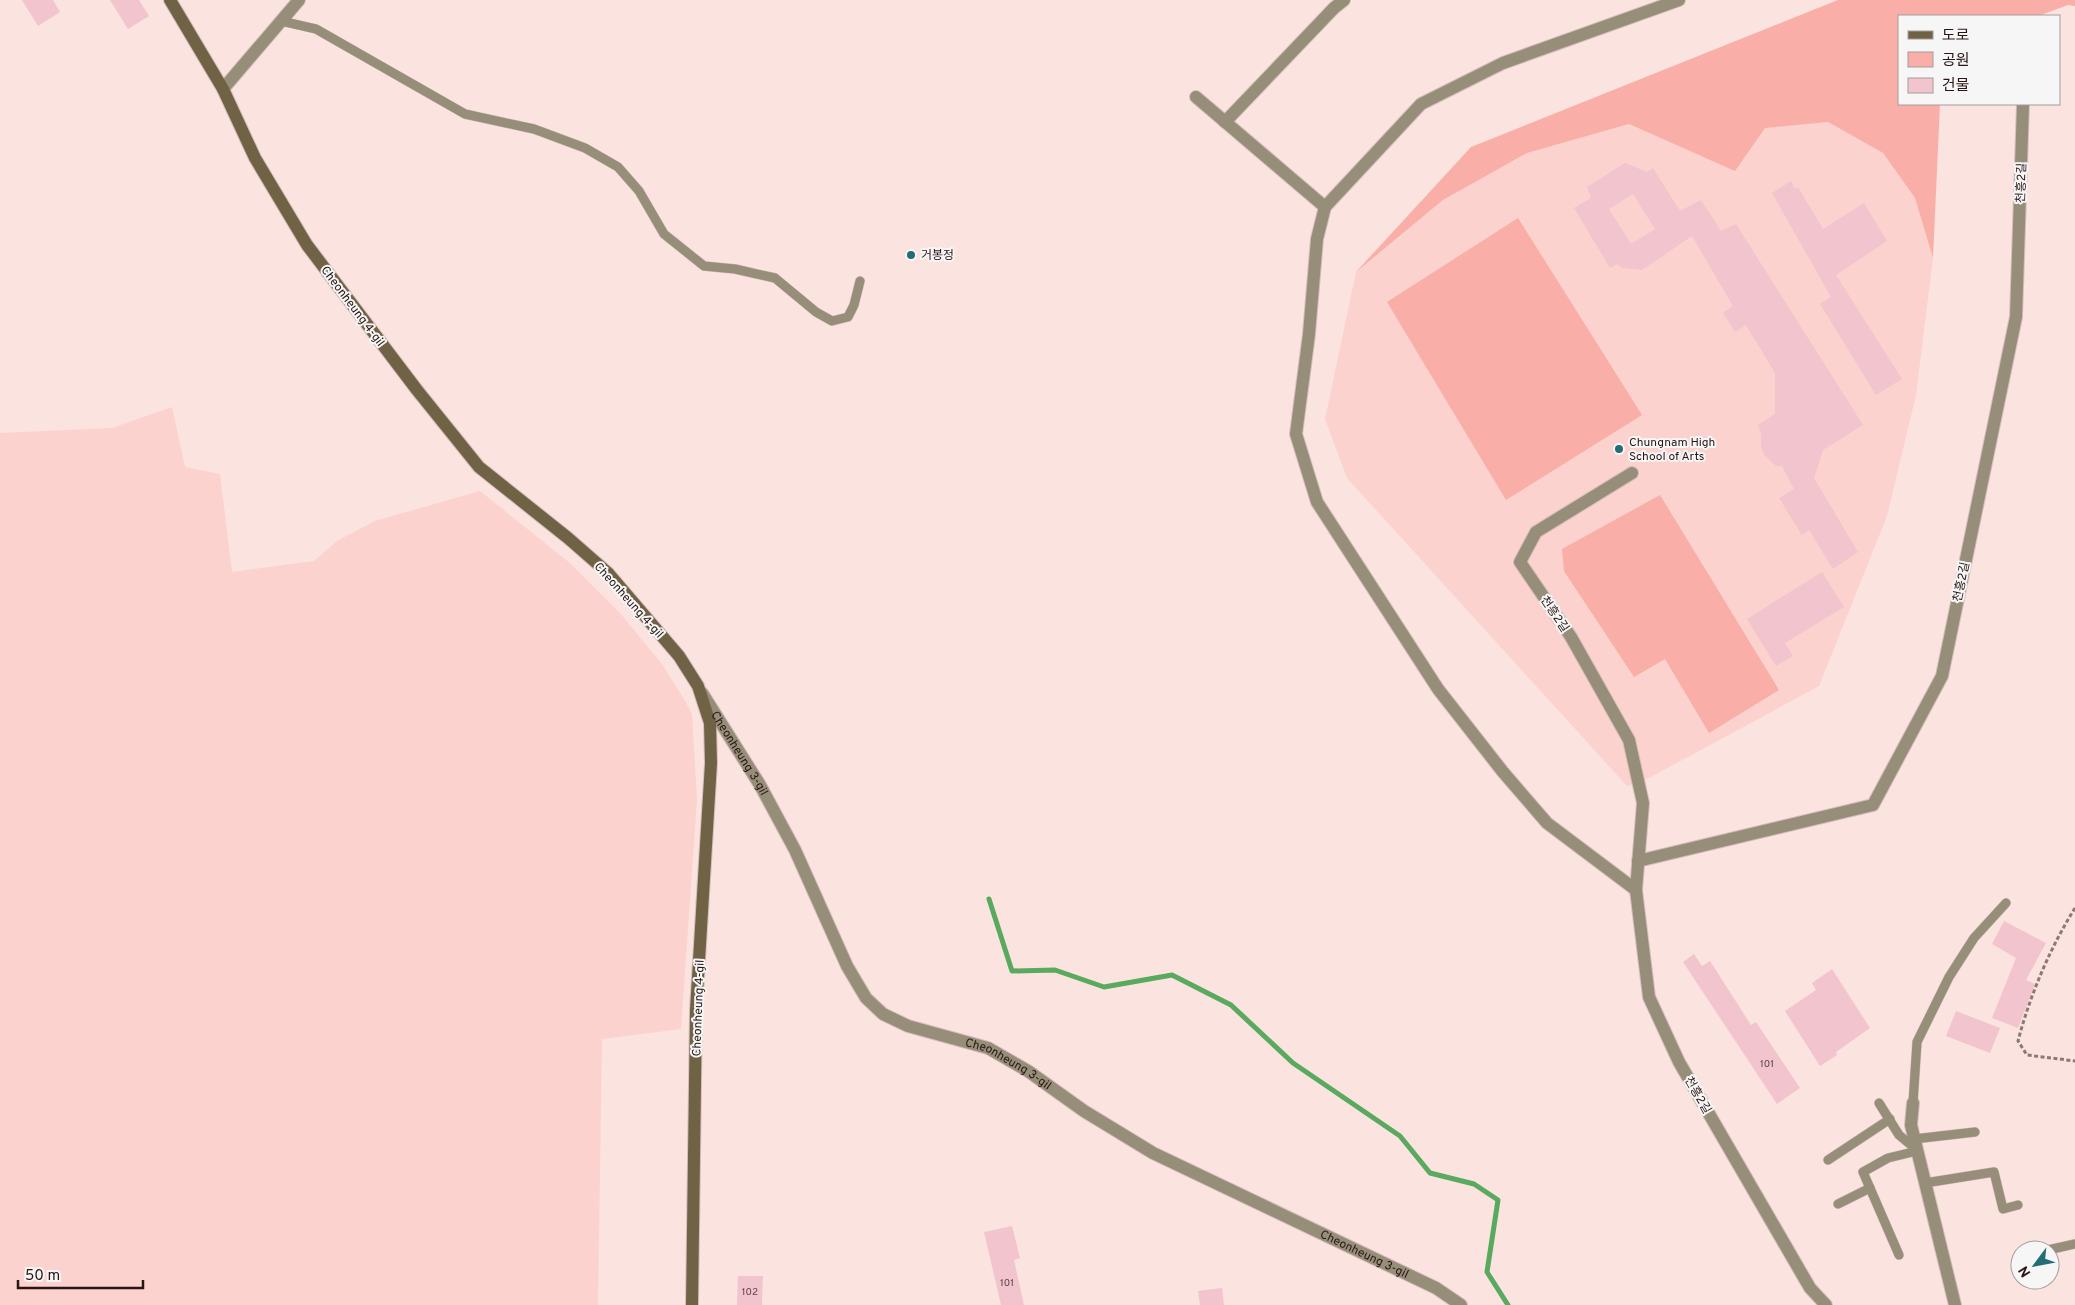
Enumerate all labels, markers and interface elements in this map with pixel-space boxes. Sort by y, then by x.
legend [1898,15,2060,105]
text: 도로 [1942,27,1970,46]
text: 공원 [1942,52,1970,71]
text: 건물 [1942,77,1970,96]
street label: 천흥2길 [2013,163,2031,204]
place label: 거봉정 [921,248,954,264]
marker: 거봉정 [905,249,917,261]
street label: Cheonheung 4-gil [317,263,388,350]
place label: Chungnam High School of Arts [1629,435,1715,465]
marker: Chungnam High School of Arts [1613,443,1625,455]
street label: Cheonheung 4-gil [590,559,667,642]
street label: 천흥2길 [1950,561,1974,604]
street label: 천흥2길 [1536,593,1572,636]
street label: Cheonheung 3-gil [706,708,771,799]
street label: Cheonheung 4-gil [689,959,709,1057]
street label: Cheonheung 3-gil [963,1035,1054,1094]
house number: 101 [1760,1058,1774,1071]
street label: 천흥2길 [1680,1074,1714,1117]
street label: Cheonheung 3-gil [1317,1227,1411,1283]
north arrow [2010,1240,2060,1290]
scale bar [18,1258,142,1290]
text: N [2015,1262,2035,1280]
text: 50 m [25,1267,60,1286]
house number: 101 [1000,1277,1014,1290]
house number: 102 [742,1286,758,1299]

